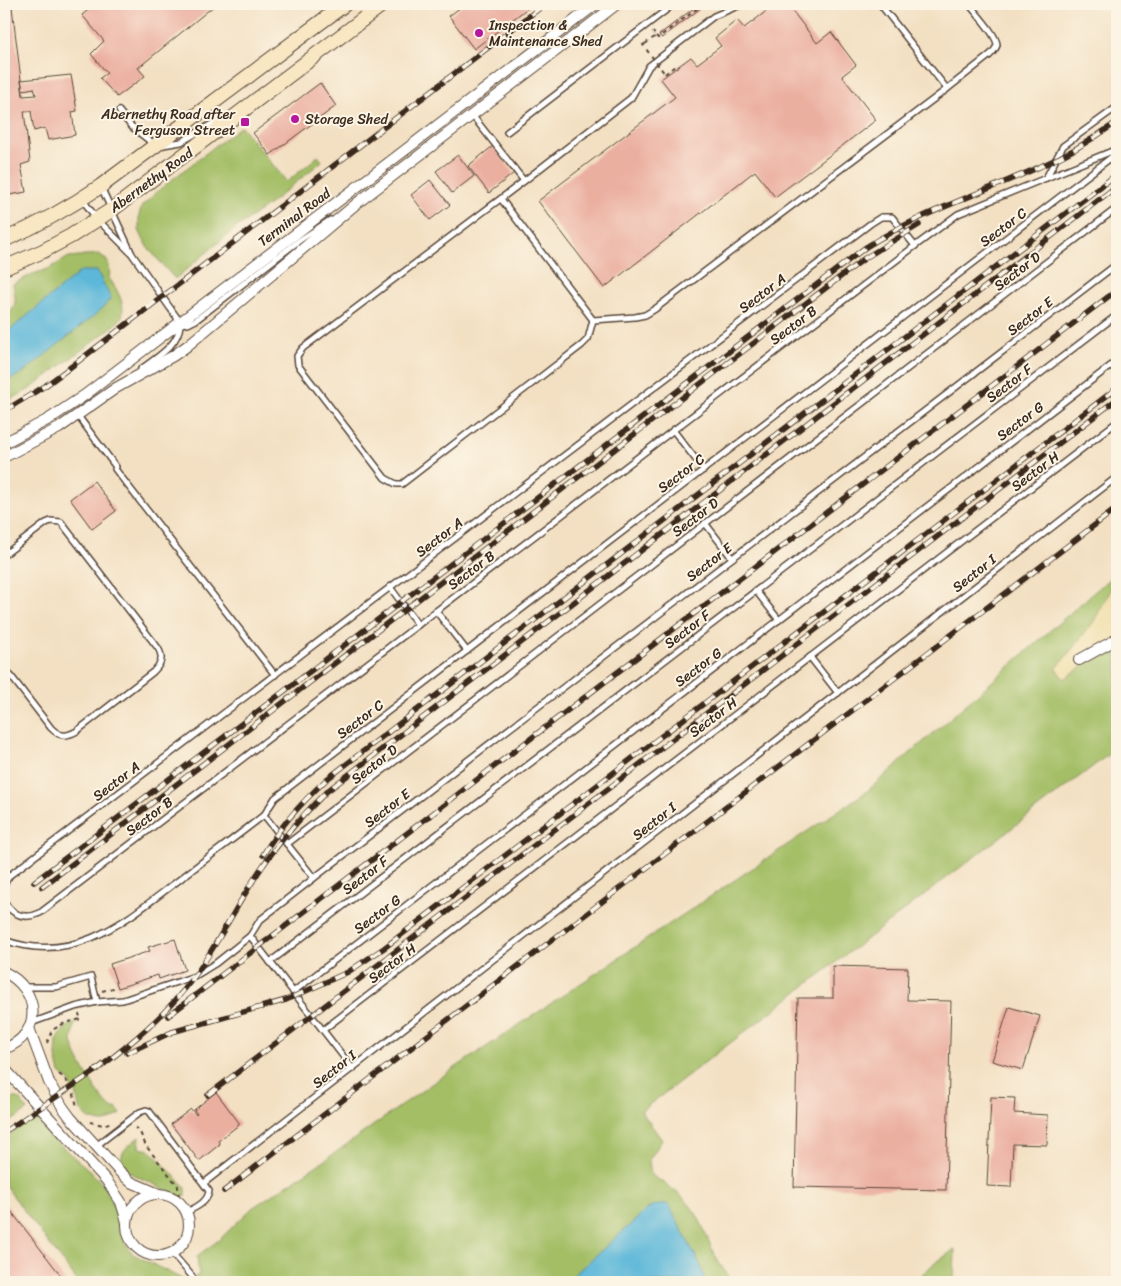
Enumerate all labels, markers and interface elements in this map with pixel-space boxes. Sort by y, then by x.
place label: Inspection & Maintenance Shed [488,13,604,54]
marker: Inspection & Maintenance Shed [473,27,485,39]
place label: Abernethy Road after Ferguson Street [100,102,236,143]
place label: Storage Shed [305,107,390,132]
marker: Storage Shed [289,113,301,125]
marker: Abernethy Road after Ferguson Street [239,116,251,128]
street label: Abernethy Road [103,140,200,220]
street label: Terminal Road [252,180,338,253]
street label: Sector C [974,201,1033,254]
street label: Sector D [988,245,1047,298]
street label: Sector A [733,267,792,320]
street label: Sector E [1001,290,1060,342]
street label: Sector B [764,299,823,352]
street label: Sector F [981,357,1039,409]
street label: Sector G [991,395,1050,448]
street label: Sector H [1006,445,1065,498]
street label: Sector C [652,447,711,500]
street label: Sector D [666,491,725,544]
street label: Sector A [410,511,469,564]
street label: Sector E [680,536,739,588]
street label: Sector B [442,544,501,597]
street label: Sector I [946,547,1003,599]
street label: Sector F [659,603,717,655]
street label: Sector G [669,641,728,694]
street label: Sector H [684,691,743,744]
street label: Sector C [331,693,390,746]
street label: Sector D [345,738,404,791]
street label: Sector A [87,755,146,808]
street label: Sector E [358,782,417,834]
street label: Sector B [120,790,179,843]
street label: Sector I [626,795,683,847]
street label: Sector F [337,849,395,901]
street label: Sector G [348,888,407,941]
street label: Sector H [363,937,422,990]
street label: Sector I [306,1043,363,1095]

